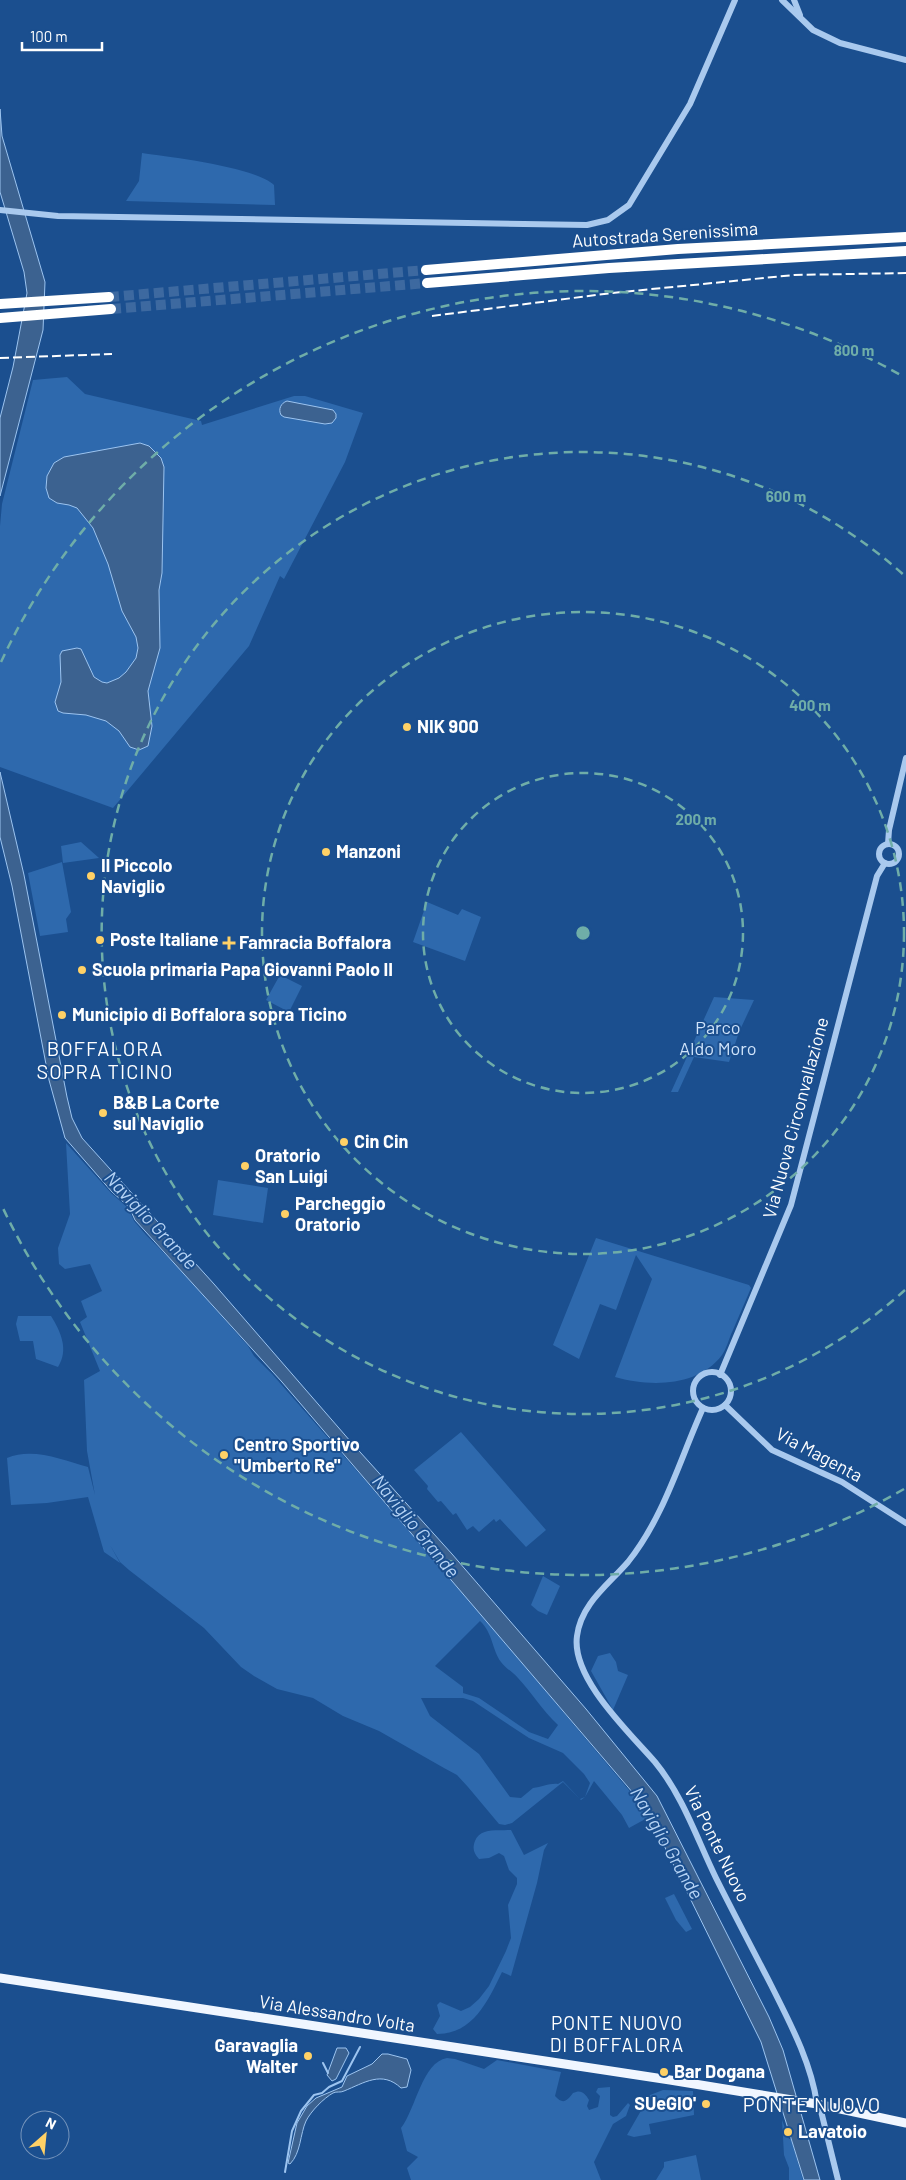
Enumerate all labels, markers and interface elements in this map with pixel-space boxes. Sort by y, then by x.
scale bar [22,20,102,52]
text: 100 m [30,27,68,45]
street label: Autostrada Serenissima [571,217,759,251]
text: 800 m [834,341,874,359]
text: 600 m [766,487,806,505]
text: 400 m [789,696,831,714]
place label: NIK 900 [417,715,479,737]
marker: NIK 900 [401,721,413,733]
text: 200 m [675,810,717,828]
place label: Manzoni [336,840,401,862]
marker: Manzoni [320,846,332,858]
place label: Il Piccolo Naviglio [101,854,173,897]
marker: Il Piccolo Naviglio [85,870,97,882]
centre of rings [574,924,592,942]
place label: Poste Italiane [110,928,219,950]
place label: Famracia Boffalora [239,931,391,953]
marker: Poste Italiane [94,934,106,946]
marker: Famracia Boffalora [223,937,235,949]
place label: Scuola primaria Papa Giovanni Paolo II [92,958,393,980]
marker: Scuola primaria Papa Giovanni Paolo II [76,964,88,976]
place label: Municipio di Boffalora sopra Ticino [72,1003,347,1025]
marker: Municipio di Boffalora sopra Ticino [56,1009,68,1021]
street label: Via Nuova Circonvallazione [758,1015,833,1221]
park label: Parco Aldo Moro [679,1016,757,1059]
district label: BOFFALORA SOPRA TICINO [37,1036,173,1083]
place label: B&B La Corte sul Naviglio [113,1091,220,1134]
marker: B&B La Corte sul Naviglio [97,1107,109,1119]
place label: Cin Cin [354,1130,408,1152]
marker: Cin Cin [338,1136,350,1148]
place label: Oratorio San Luigi [255,1144,328,1187]
marker: Oratorio San Luigi [239,1160,251,1172]
water label: Naviglio Grande [100,1166,203,1274]
place label: Parcheggio Oratorio [295,1192,386,1235]
marker: Parcheggio Oratorio [279,1208,291,1220]
street label: Via Magenta [772,1422,866,1486]
place label: Centro Sportivo "Umberto Re" [234,1433,360,1476]
marker: Centro Sportivo "Umberto Re" [218,1449,230,1461]
water label: Naviglio Grande [368,1469,465,1582]
water label: Naviglio Grande [626,1782,709,1903]
street label: Via Ponte Nuovo [680,1782,756,1905]
street label: Via Alessandro Volta [258,1990,417,2036]
district label: PONTE NUOVO DI BOFFALORA [550,2011,684,2056]
place label: Garavaglia Walter [215,2034,298,2077]
marker: Garavaglia Walter [302,2050,314,2062]
place label: Bar Dogana [674,2060,765,2082]
marker: Bar Dogana [658,2066,670,2078]
place label: SUeGIO' [634,2092,696,2114]
district label: PONTE NUOVO [743,2092,881,2116]
marker: SUeGIO' [700,2098,712,2110]
north arrow [20,2110,70,2160]
text: N [43,2113,59,2133]
place label: Lavatoio [798,2120,867,2142]
marker: Lavatoio [782,2126,794,2138]

